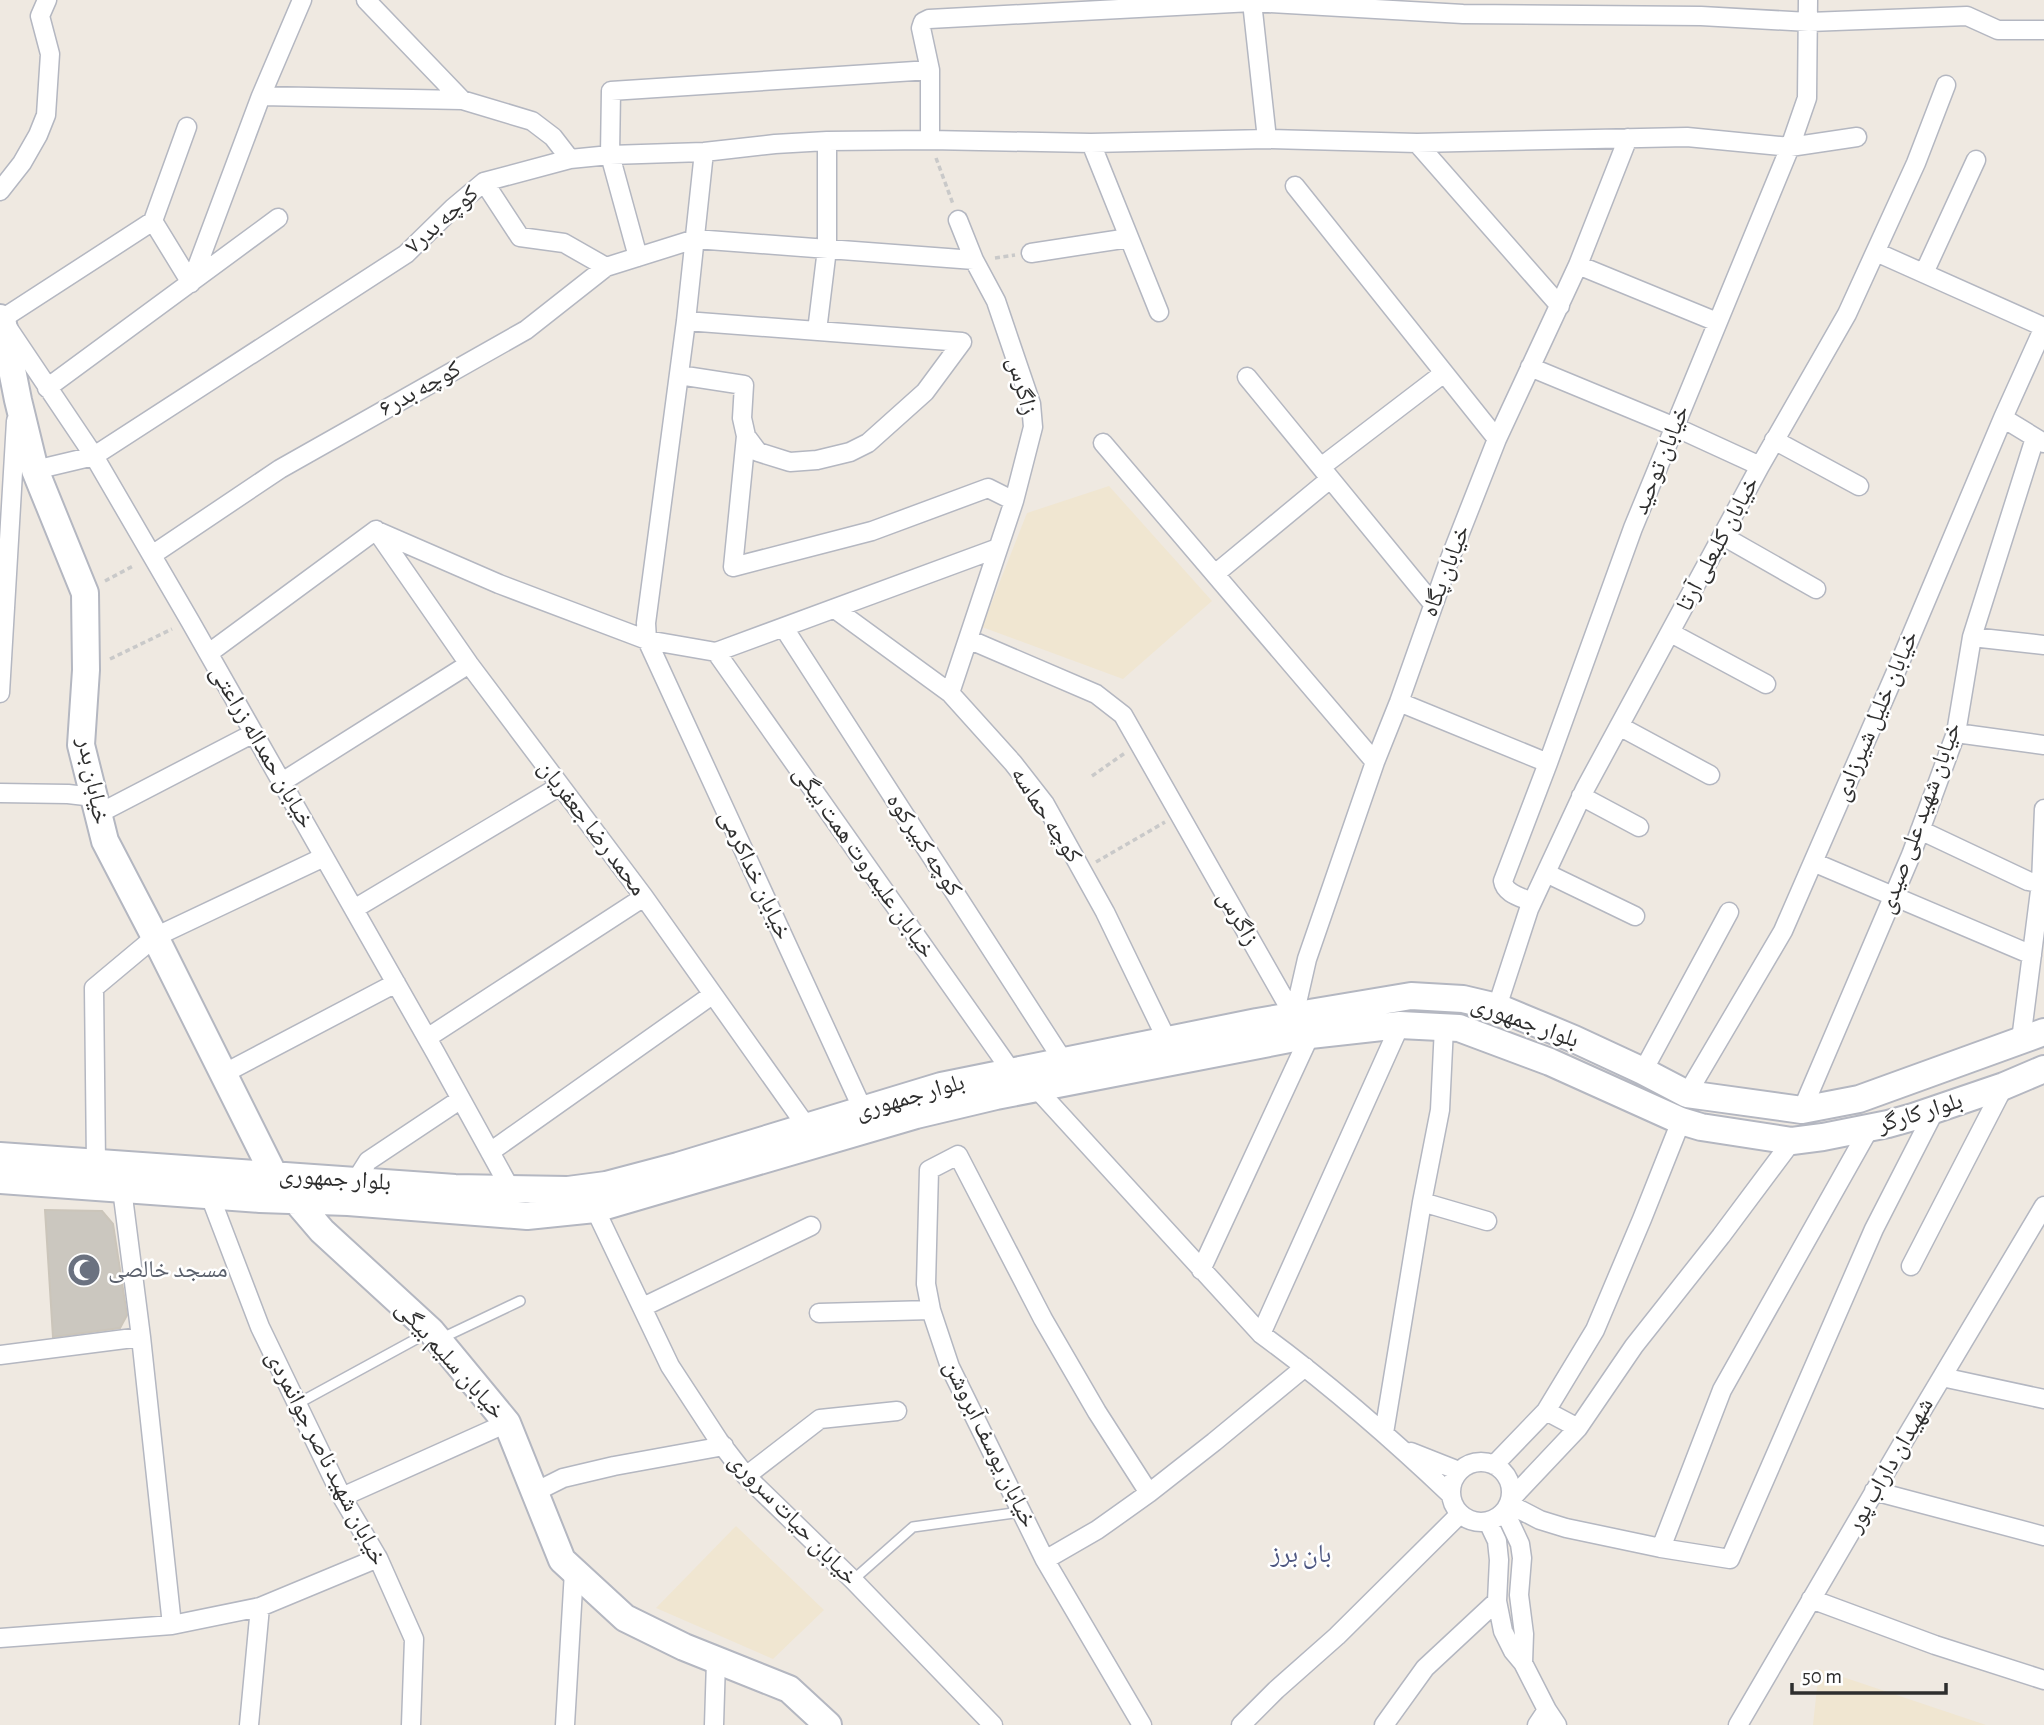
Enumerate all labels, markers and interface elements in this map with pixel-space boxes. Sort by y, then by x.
street label: کوچه بدر۷ [401,181,484,259]
street label: زاگرس [1002,354,1041,418]
street label: کوچه بدر۶ [375,357,465,422]
street label: خیابان توحید [1628,402,1695,518]
street label: خیابان کلبعلی آرتا [1672,472,1764,616]
street label: خیابان پگاه [1418,522,1475,620]
street label: خیابان خلیل شیرزادی [1829,627,1924,805]
street label: خیابان حمداله زراعتی [205,661,318,833]
street label: خیابان شهید علی صیدی [1874,719,1967,917]
street label: خیابان بدر [72,735,113,827]
street label: محمد رضا جعفریان [533,756,651,901]
street label: خیابان علیمروت همت بیگی [788,761,940,963]
street label: کوچه حماسه [1006,763,1086,868]
street label: کوچه کبیرکوه [881,789,966,901]
street label: خیابان خداکرمی [714,806,795,944]
street label: زاگرس [1212,886,1263,950]
street label: بلوار جمهوری [1468,992,1582,1053]
street label: بلوار جمهوری [853,1070,968,1125]
street label: بلوار کارگر [1874,1089,1966,1138]
street label: بلوار جمهوری [278,1163,392,1196]
mosque icon: مسجد خالصی [65,1251,103,1289]
place label: مسجد خالصی [108,1258,228,1283]
street label: خیابان سلیم بیگی [389,1296,509,1426]
street label: خیابان شهید ناصر جوانمردی [260,1347,391,1570]
street label: خیابان یوسف آبروشن [938,1356,1041,1532]
street label: شهیدان داراب پور [1841,1394,1939,1538]
street label: خیابان حیات سروری [723,1448,862,1591]
district label: بان برز [1270,1541,1331,1569]
scale bar [1792,1652,1946,1696]
text: 50 m [1802,1666,1842,1687]

